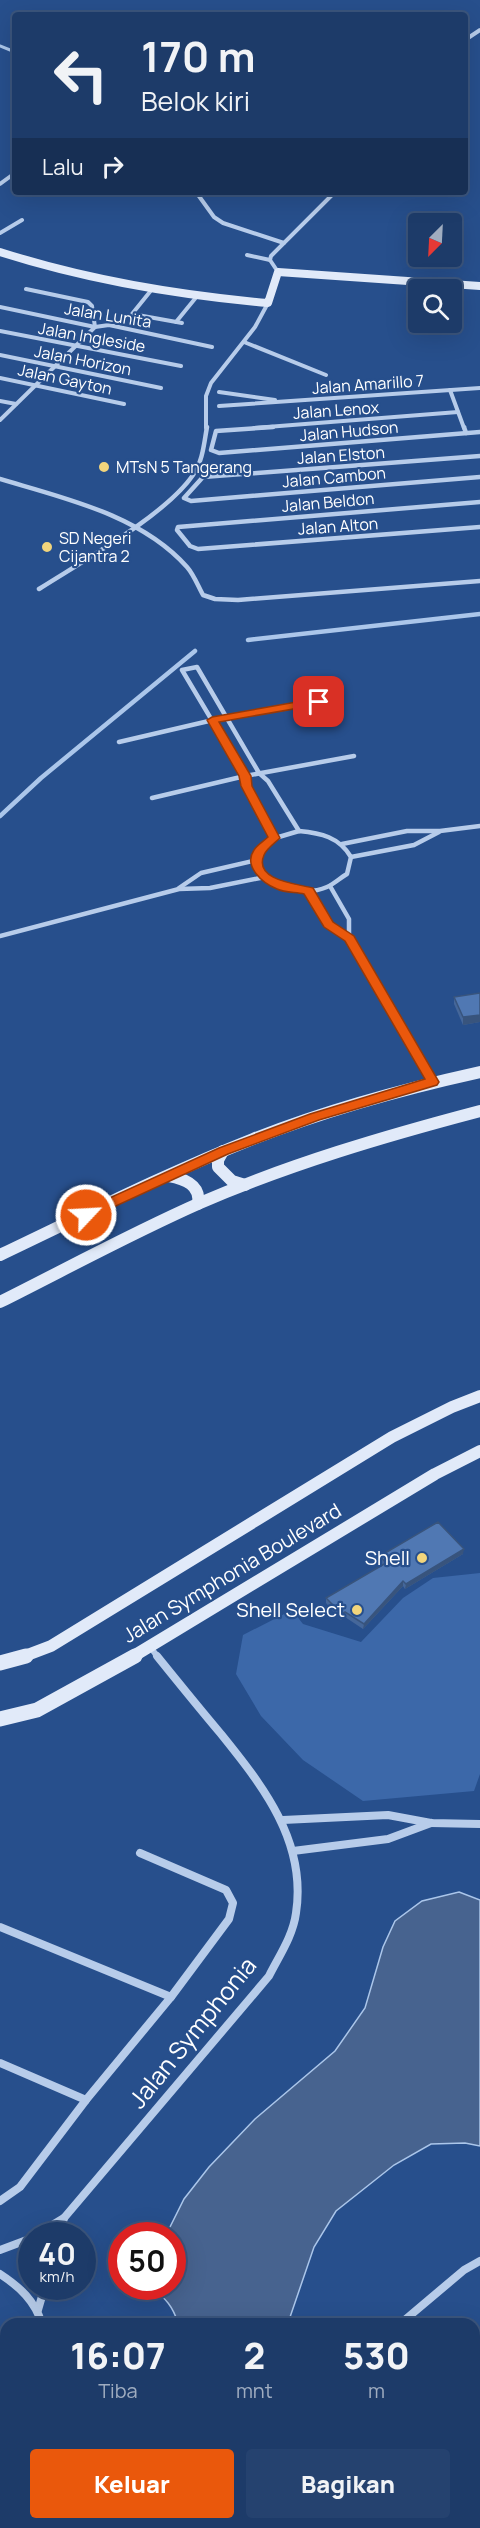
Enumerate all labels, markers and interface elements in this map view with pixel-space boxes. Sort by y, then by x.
text: 170 m [141,27,256,85]
icon: left [42,36,120,114]
text: Belok kiri [141,82,250,119]
icon: right [96,150,129,183]
text: Lalu [42,152,84,182]
north arrow [408,213,462,267]
map controls [408,213,462,333]
button: search [408,279,462,333]
street label: Jalan Lunita [63,297,153,333]
street label: Jalan Ingleside [37,317,147,357]
street label: Jalan Horizon [33,340,133,380]
street label: Jalan Gayton [16,358,114,400]
street label: Jalan Amarillo 7 [311,369,425,399]
street label: Jalan Lenox [292,396,380,424]
street label: Jalan Hudson [299,416,399,446]
street label: Jalan Elston [296,441,386,469]
place label: MTsN 5 Tangerang [116,456,252,478]
marker: MTsN 5 Tangerang [97,460,111,474]
street label: Jalan Cambon [281,462,387,492]
street label: Jalan Beldon [281,487,375,517]
street label: Jalan Alton [297,512,379,540]
place label: SD Negeri Cijantra 2 [59,527,131,567]
marker: SD Negeri Cijantra 2 [40,540,54,554]
pin [293,676,344,727]
icon: arrive [302,685,335,718]
position arrow [54,1183,118,1247]
street label: Jalan Symphonia Boulevard [117,1497,346,1649]
place label: Shell [365,1544,410,1571]
marker: Shell [415,1551,429,1565]
place label: Shell Select [236,1596,345,1623]
marker: Shell Select [350,1603,364,1617]
street label: Jalan Symphonia [121,1949,263,2115]
speed limit sign: 50 [108,2222,186,2300]
text: 40 [38,2233,76,2274]
text: km/h [40,2266,74,2287]
text: 16:07 [70,2331,166,2380]
text: 2 [243,2331,265,2380]
text: 530 [343,2331,410,2380]
text: Tiba [98,2377,138,2404]
text: mnt [236,2377,273,2404]
text: m [368,2377,385,2404]
button: Keluar [30,2449,234,2518]
button: Bagikan [246,2449,450,2518]

